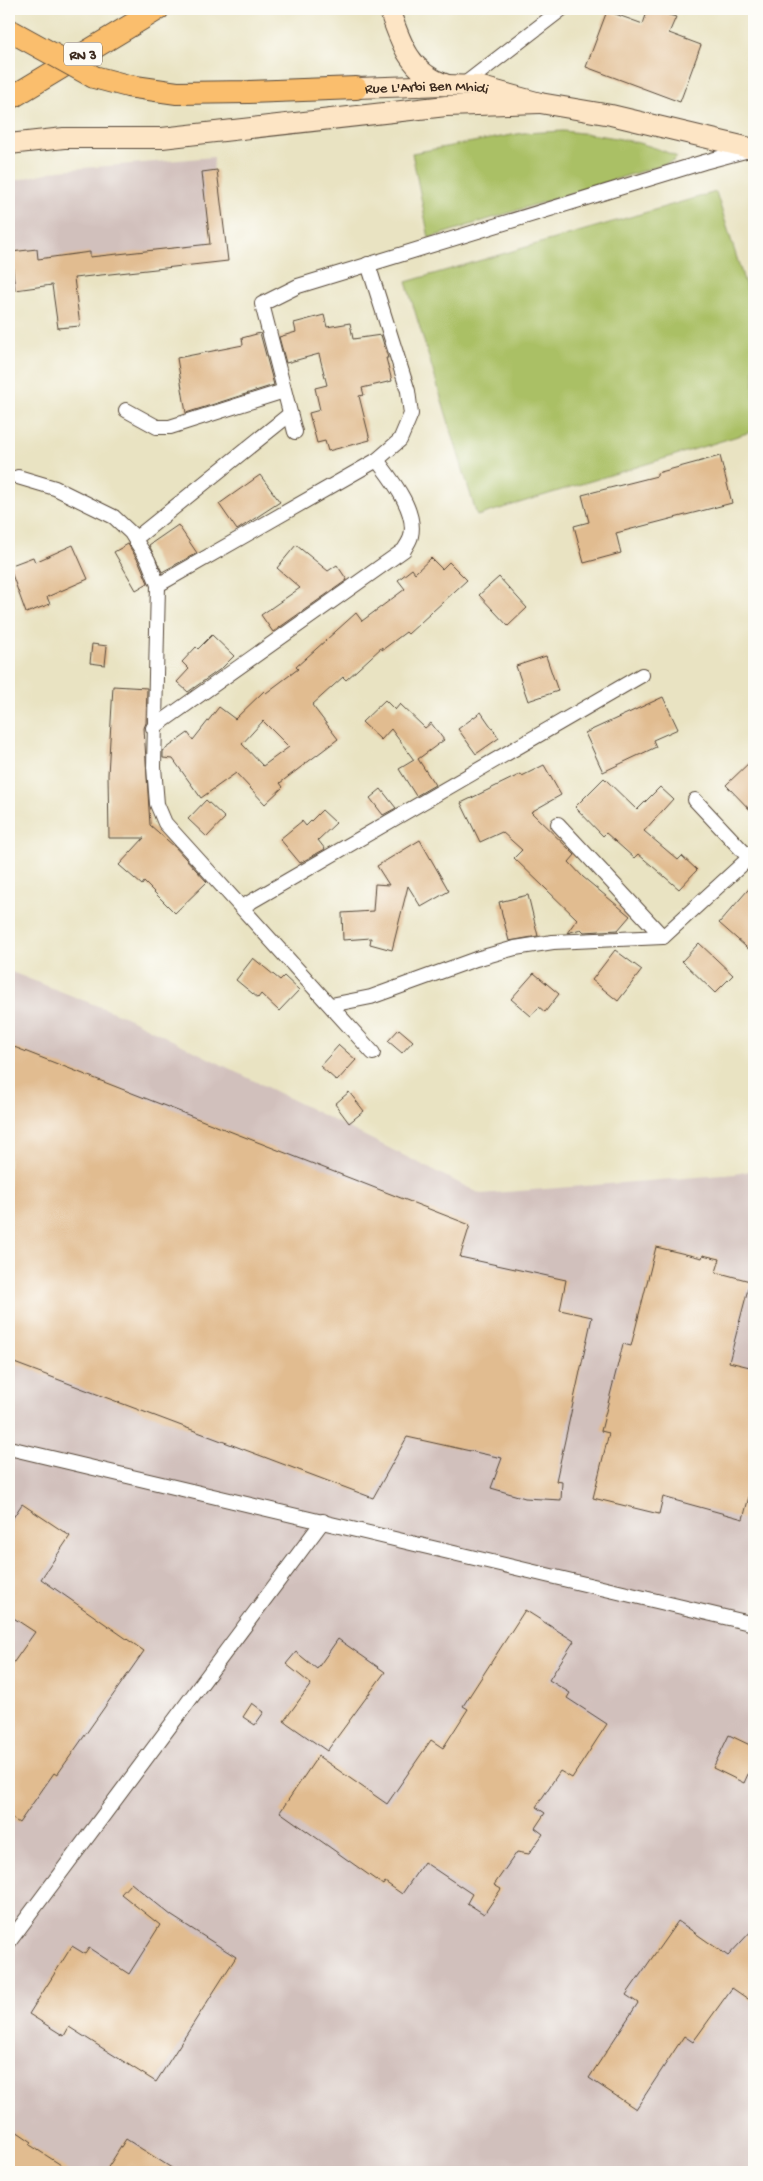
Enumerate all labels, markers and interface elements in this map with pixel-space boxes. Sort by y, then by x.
road number: RN 3 [64,42,102,66]
street label: Rue L'Arbi Ben Mhidi [365,78,491,100]

